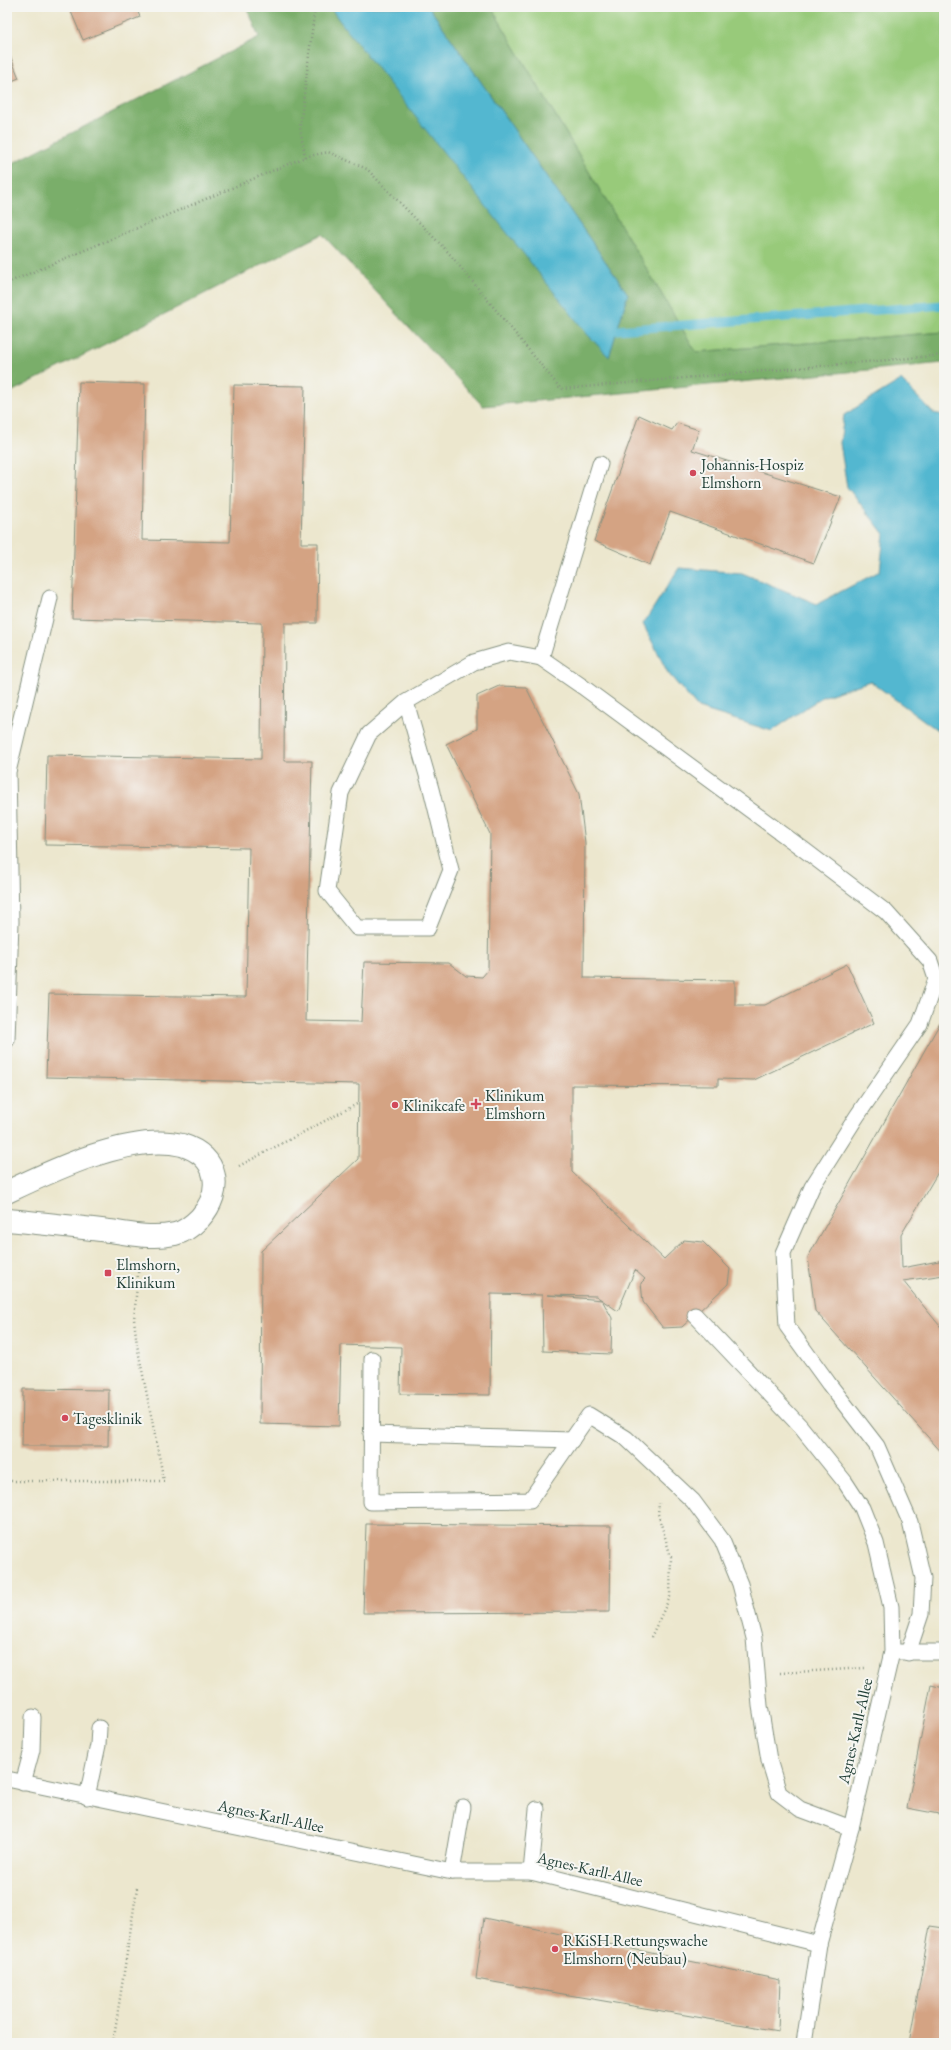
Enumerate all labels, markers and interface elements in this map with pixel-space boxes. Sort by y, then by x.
place label: Johannis-Hospiz Elmshorn [699,454,803,493]
marker: Johannis-Hospiz Elmshorn [688,468,698,478]
place label: Klinikum Elmshorn [485,1085,546,1124]
place label: Klinikcafe [403,1095,465,1116]
marker: Klinikum Elmshorn [470,1098,482,1110]
marker: Klinikcafe [390,1100,400,1110]
place label: Elmshorn, Klinikum [116,1254,180,1293]
marker: Elmshorn, Klinikum [103,1268,113,1278]
place label: Tagesklinik [73,1408,142,1429]
marker: Tagesklinik [60,1413,70,1423]
street label: Agnes-Karll-Allee [832,1676,877,1787]
street label: Agnes-Karll-Allee [215,1794,326,1838]
street label: Agnes-Karll-Allee [534,1846,645,1891]
place label: RKiSH Rettungswache Elmshorn (Neubau) [563,1930,708,1969]
marker: RKiSH Rettungswache Elmshorn (Neubau) [550,1944,560,1954]

